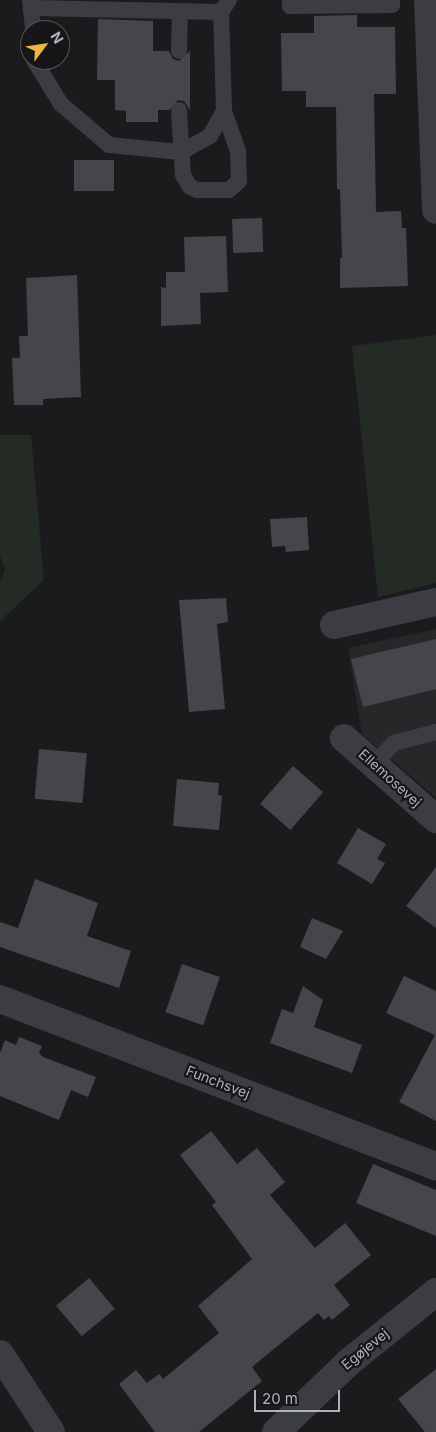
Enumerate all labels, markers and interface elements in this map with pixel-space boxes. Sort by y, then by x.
north arrow [20,20,70,70]
text: N [47,29,67,46]
street label: Ellemosevej [355,746,425,810]
street label: Funchsvej [184,1062,252,1102]
street label: Egøjevej [338,1325,392,1373]
scale bar [256,1380,342,1412]
text: 20 m [262,1389,298,1408]

